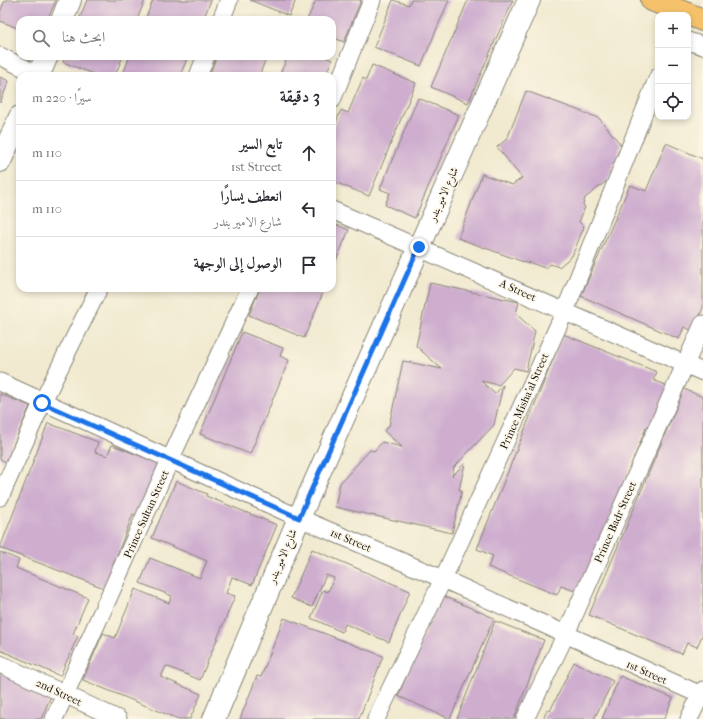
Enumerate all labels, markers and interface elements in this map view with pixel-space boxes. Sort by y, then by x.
map controls [655,12,691,120]
button: + [655,12,691,48]
search box [16,16,336,60]
icon: search [30,27,52,49]
text: ابحث هنا [62,28,105,46]
button: − [655,48,691,84]
button: locate [655,84,691,120]
text: 3 دقيقة [280,86,320,106]
text: سيرًا · 220 m [32,90,92,105]
text: تابع السير [240,135,282,153]
icon: ahead [298,142,320,164]
text: 110 m [32,145,62,160]
text: 1st Street [231,159,282,174]
street label: شارع الامير بندر [425,165,464,225]
text: انعطف يسارًا [221,187,282,205]
icon: left [298,198,320,220]
text: 110 m [32,201,62,216]
text: شارع الامير بندر [214,214,282,229]
route end [410,238,428,256]
text: الوصول إلى الوجهة [193,254,282,272]
icon: arrive [298,254,320,276]
street label: A Street [497,276,538,304]
street label: Prince Misha'al Street [497,351,552,451]
route start [33,394,51,412]
street label: Prince Sultan Street [121,468,172,560]
street label: Prince Badr Street [592,479,639,565]
street label: 1st Street [328,526,373,555]
street label: شارع الامير بندر [265,527,302,587]
street label: 1st Street [624,658,669,687]
street label: 2nd Street [34,676,84,709]

